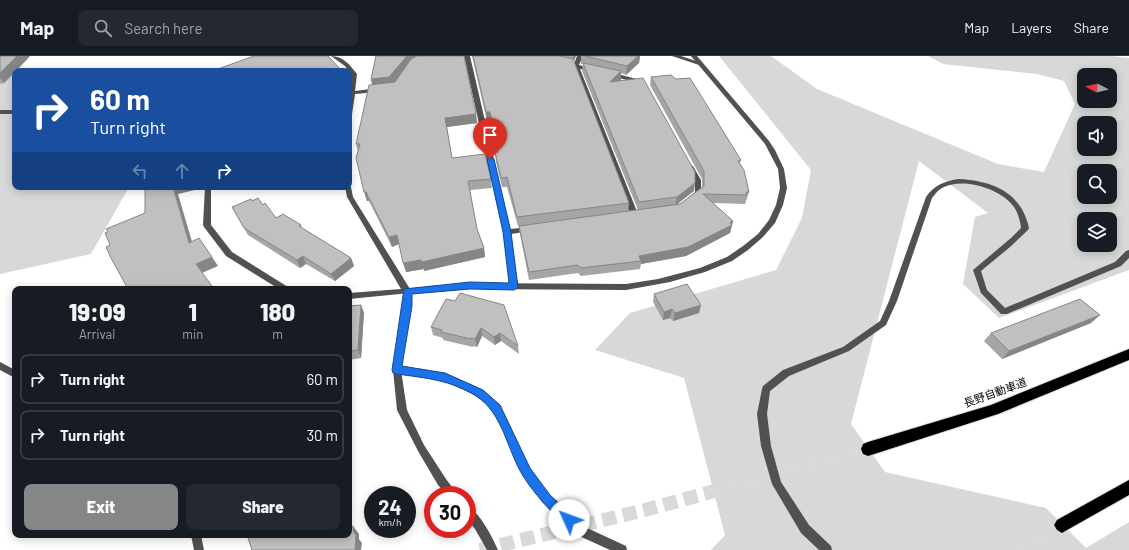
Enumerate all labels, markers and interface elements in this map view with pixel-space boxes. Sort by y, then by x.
search box [78,10,358,46]
text: Map [20,16,54,39]
icon: search [92,17,114,39]
text: Search here [124,19,202,37]
text: Map [964,19,989,36]
text: Layers [1011,19,1052,36]
text: Share [1074,19,1109,36]
north arrow [1077,68,1117,108]
map controls [1077,68,1117,252]
text: 60 m [90,82,150,116]
icon: right [24,84,76,136]
text: Turn right [90,116,166,138]
button: sound [1077,116,1117,156]
pin [473,118,507,159]
icon: arrive [479,124,501,146]
icon: left [129,160,151,182]
icon: ahead [171,160,193,182]
icon: right [213,160,235,182]
button: search [1077,164,1117,204]
button: layers [1077,212,1117,252]
text: 19:09 [69,297,125,326]
text: 1 [188,297,197,326]
text: 180 [260,297,295,326]
text: Arrival [79,326,115,342]
text: min [182,326,203,342]
text: m [272,326,283,342]
icon: right [26,368,48,390]
text: Turn right [60,370,125,388]
text: 60 m [306,370,338,388]
street label: 長野自動車道 [962,375,1028,409]
icon: right [26,424,48,446]
text: Turn right [60,426,125,444]
text: 30 m [306,426,338,444]
button: Exit [24,484,178,530]
button: Share [186,484,340,530]
speed limit sign: 30 [424,486,476,538]
text: 24 [378,495,402,519]
position arrow [548,499,590,541]
text: km/h [379,516,401,528]

